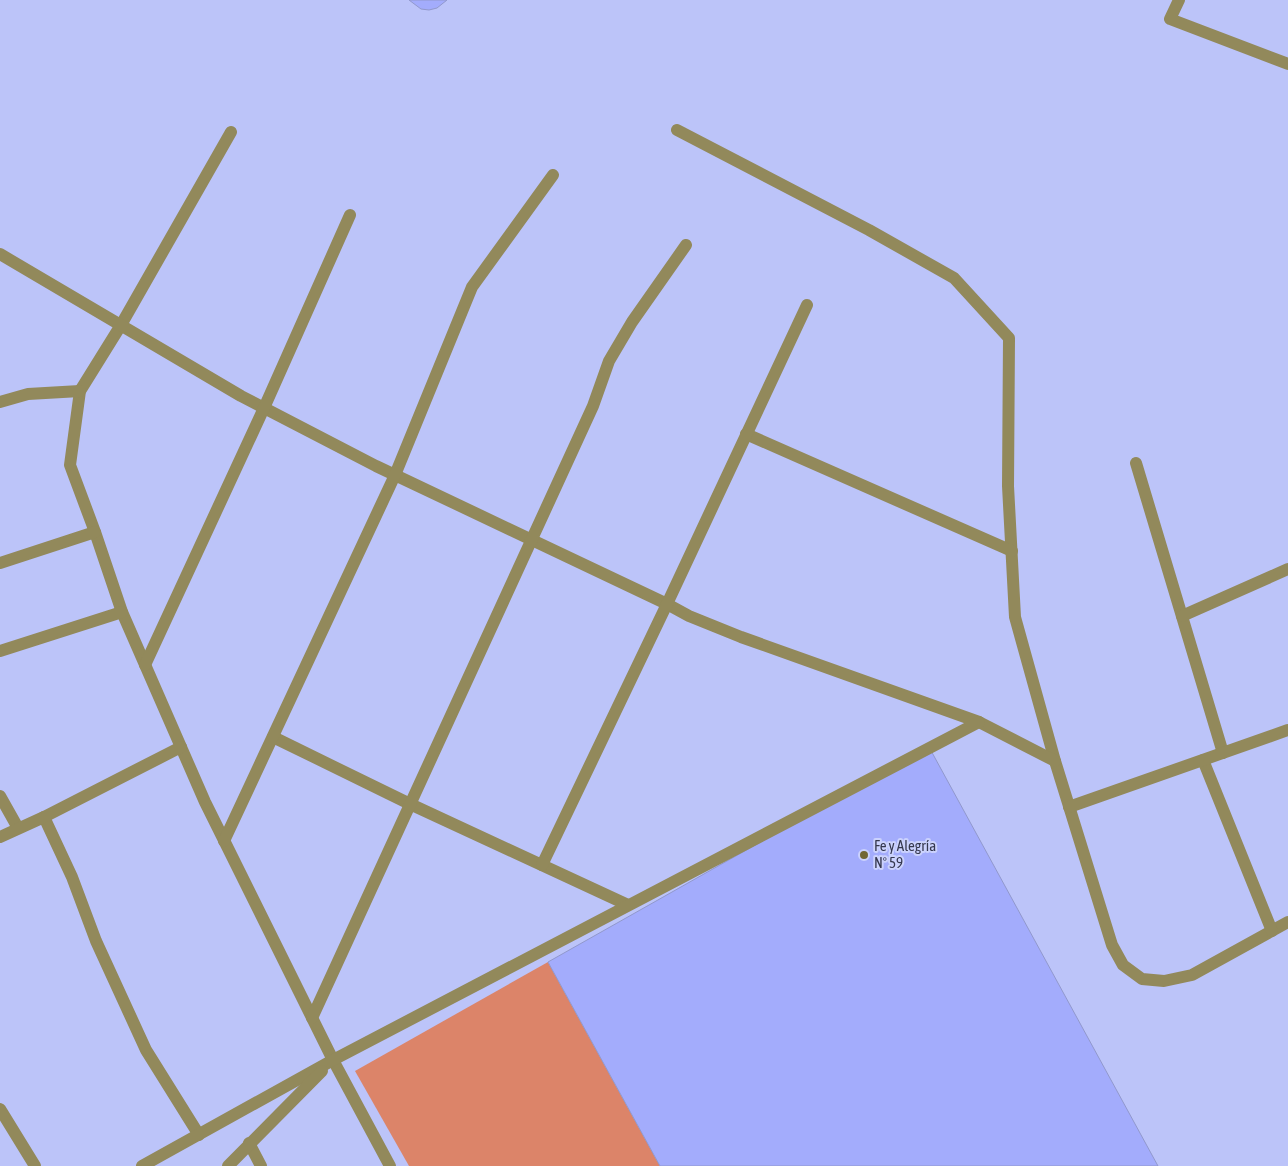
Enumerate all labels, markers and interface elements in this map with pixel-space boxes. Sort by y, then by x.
place label: Fe y Alegría N° 59 [874,837,936,871]
marker: Fe y Alegría N° 59 [858,849,870,861]

